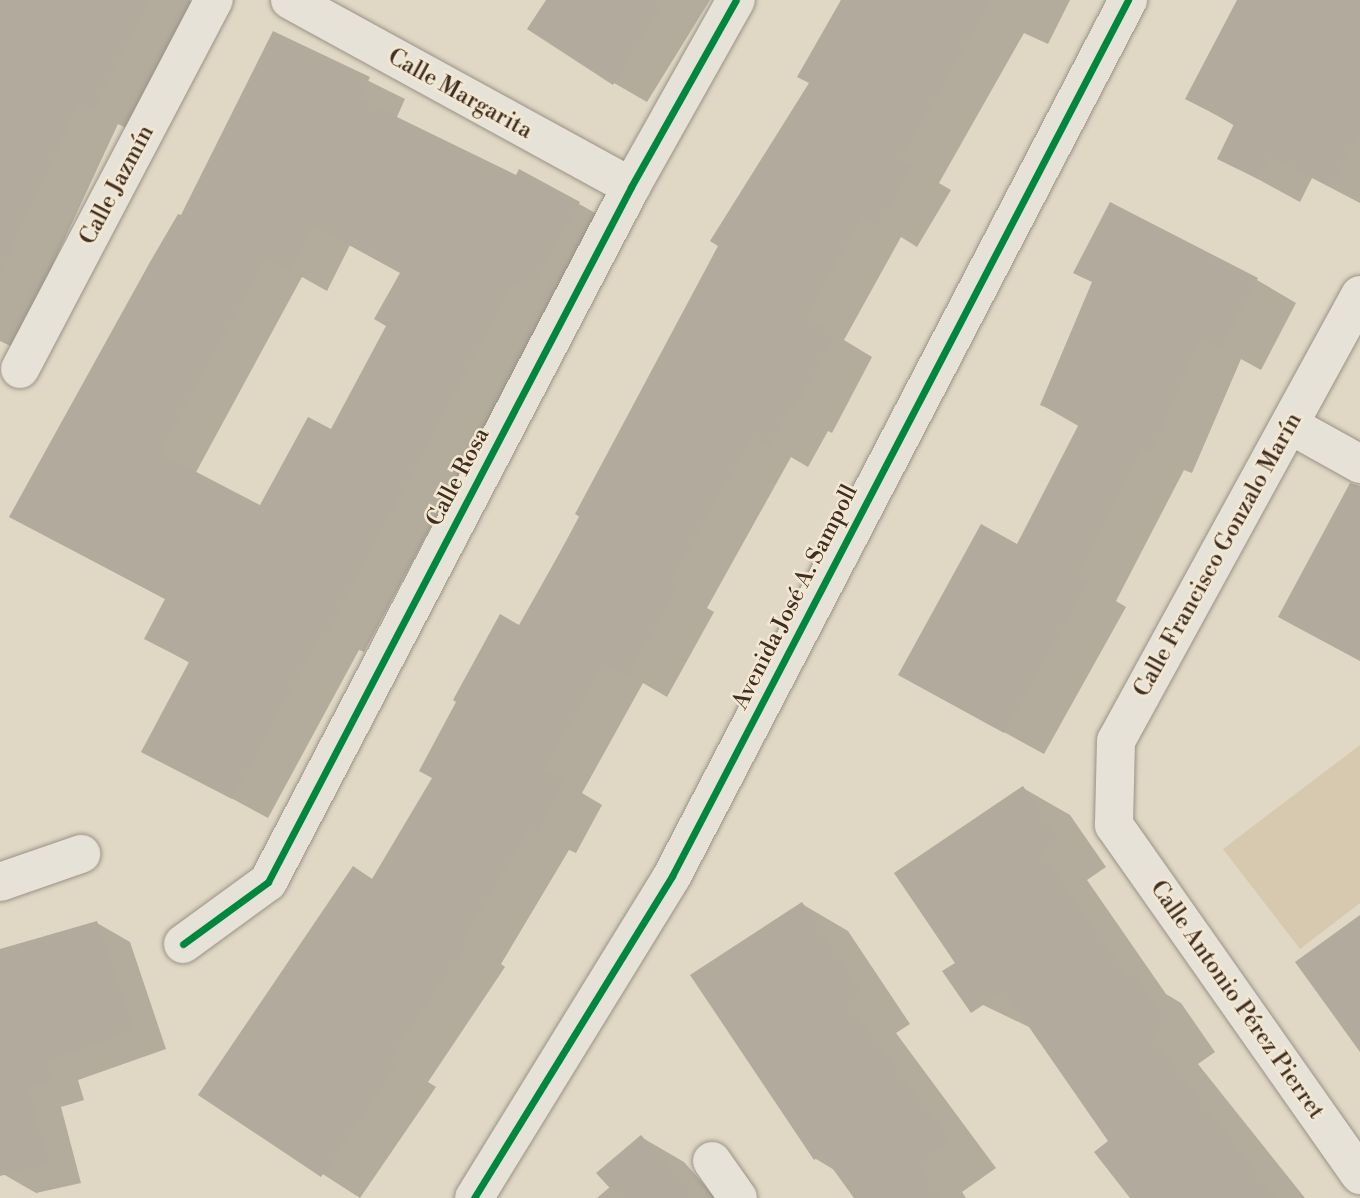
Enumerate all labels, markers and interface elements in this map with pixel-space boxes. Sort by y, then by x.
street label: Calle Margarita [383,43,537,145]
street label: Calle Jazmín [74,121,160,249]
street label: Calle Francisco Gonzalo Marín [1128,408,1308,702]
street label: Calle Rosa [421,423,495,531]
street label: Avenida José A. Sampoll [726,480,864,714]
street label: Calle Antonio Pérez Pierret [1144,876,1330,1124]

